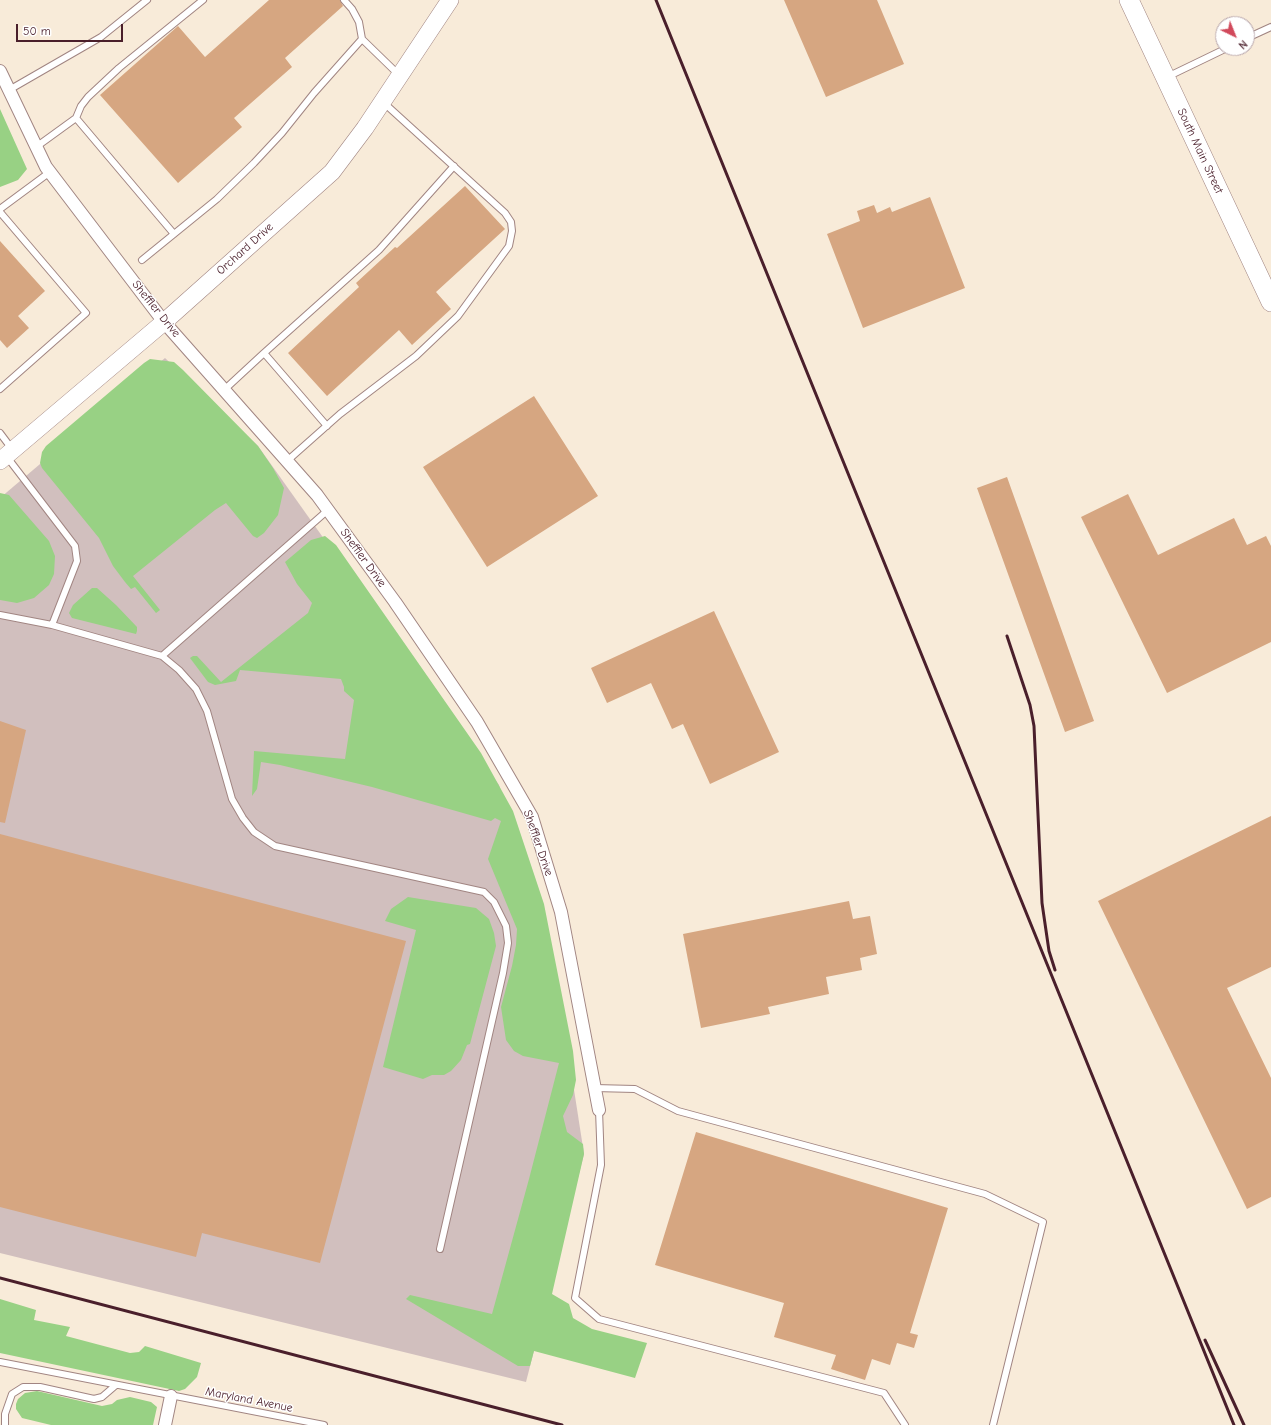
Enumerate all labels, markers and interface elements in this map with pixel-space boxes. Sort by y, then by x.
scale bar [18,16,125,42]
north arrow [1215,16,1255,56]
text: 50 m [23,24,51,38]
text: N [1236,37,1250,52]
street label: South Main Street [1174,106,1226,196]
street label: Orchard Drive [214,220,276,278]
street label: Sheffler Drive [129,278,183,340]
street label: Sheffler Drive [337,526,389,590]
street label: Sheffler Drive [520,808,556,878]
street label: Maryland Avenue [204,1384,294,1416]

